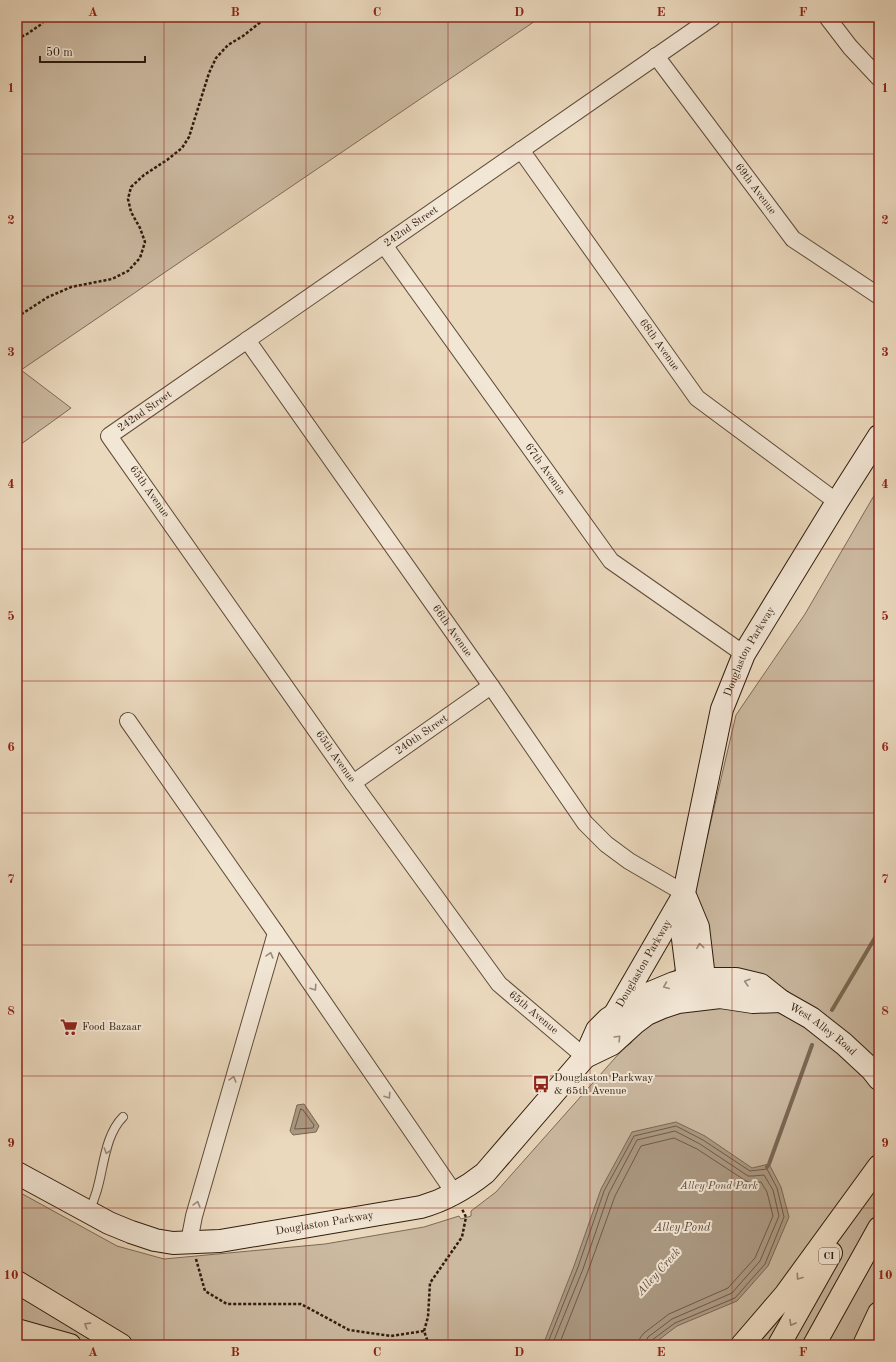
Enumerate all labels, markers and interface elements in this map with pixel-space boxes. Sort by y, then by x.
text: A [88,6,98,19]
text: B [230,6,240,19]
text: C [373,6,381,19]
text: D [514,6,524,19]
text: E [657,6,666,19]
text: F [799,6,808,19]
scale bar [40,38,145,64]
text: 50 m [46,46,73,59]
text: 1 [7,82,15,95]
text: 1 [881,82,889,95]
street label: 69th Avenue [733,161,778,216]
street label: 242nd Street [382,204,440,249]
text: 2 [7,214,15,227]
text: 2 [881,214,889,227]
street label: 68th Avenue [637,317,681,373]
text: 3 [7,346,15,359]
text: 3 [881,346,889,359]
street label: 242nd Street [116,389,174,434]
street label: 67th Avenue [523,441,567,497]
street label: 65th Avenue [127,464,171,520]
text: 4 [7,478,15,491]
text: 4 [881,478,889,491]
street label: 66th Avenue [430,603,474,659]
street label: Douglaston Parkway [722,605,777,698]
text: 5 [7,610,15,623]
text: 5 [881,610,889,623]
street label: 240th Street [393,712,450,757]
street label: 65th Avenue [313,729,357,785]
text: 6 [7,741,15,754]
text: 6 [881,741,889,754]
text: 7 [7,873,15,886]
text: 7 [881,873,889,886]
street label: Douglaston Parkway [614,918,674,1009]
one-way arrow [696,943,705,949]
one-way arrow [265,951,274,958]
one-way arrow [744,978,751,987]
one-way arrow [663,981,671,989]
one-way arrow [309,984,317,991]
street label: 65th Avenue [506,989,560,1037]
street label: West Alley Road [787,1001,858,1058]
text: 8 [7,1005,15,1018]
text: 8 [881,1005,889,1018]
supermarket icon: Food Bazaar [59,1017,79,1037]
place label: Food Bazaar [82,1022,142,1033]
one-way arrow [613,1035,621,1043]
place label: Douglaston Parkway & 65th Avenue [554,1073,653,1097]
bus stop icon: Douglaston Parkway & 65th Avenue [531,1074,551,1094]
one-way arrow [229,1076,237,1083]
one-way arrow [383,1091,390,1098]
text: 9 [7,1137,15,1150]
text: 9 [881,1137,889,1150]
one-way arrow [103,1148,111,1155]
park label: Alley Pond Park [679,1181,759,1192]
one-way arrow [192,1201,201,1208]
street label: Douglaston Parkway [275,1210,375,1237]
water label: Alley Pond [653,1222,711,1234]
water label: Alley Creek [634,1246,683,1299]
road number: CI [819,1248,839,1264]
text: 10 [3,1269,19,1282]
text: 10 [877,1269,893,1282]
one-way arrow [797,1272,804,1279]
one-way arrow [789,1319,796,1326]
one-way arrow [84,1323,91,1330]
text: A [88,1346,98,1359]
text: B [230,1346,240,1359]
text: C [373,1346,381,1359]
text: D [514,1346,524,1359]
text: E [657,1346,666,1359]
text: F [799,1346,808,1359]

